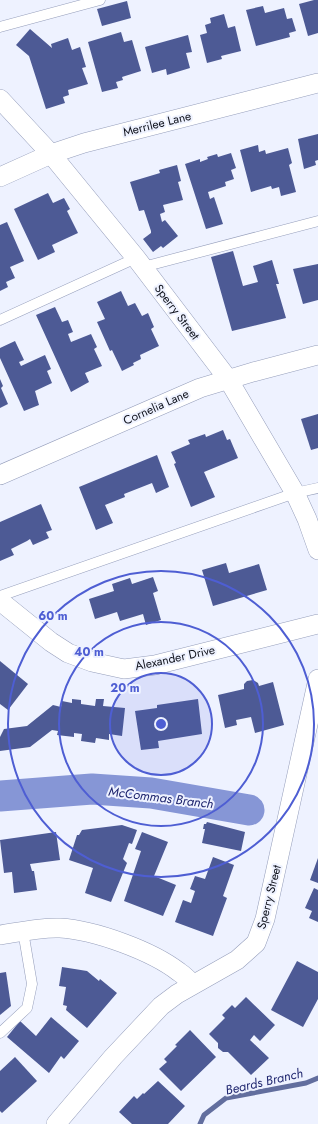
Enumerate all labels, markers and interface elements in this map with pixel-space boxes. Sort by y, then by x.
street label: Merrilee Lane [121,107,193,141]
street label: Sperry Street [150,280,204,344]
street label: Cornelia Lane [120,384,192,430]
text: 60 m [38,607,68,625]
street label: Alexander Drive [133,641,217,675]
text: 40 m [74,643,104,661]
text: 20 m [110,679,140,697]
centre of rings [154,717,168,731]
water label: McCommas Branch [107,782,215,813]
street label: Sperry Street [252,863,286,931]
water label: Beards Branch [223,1063,305,1100]

